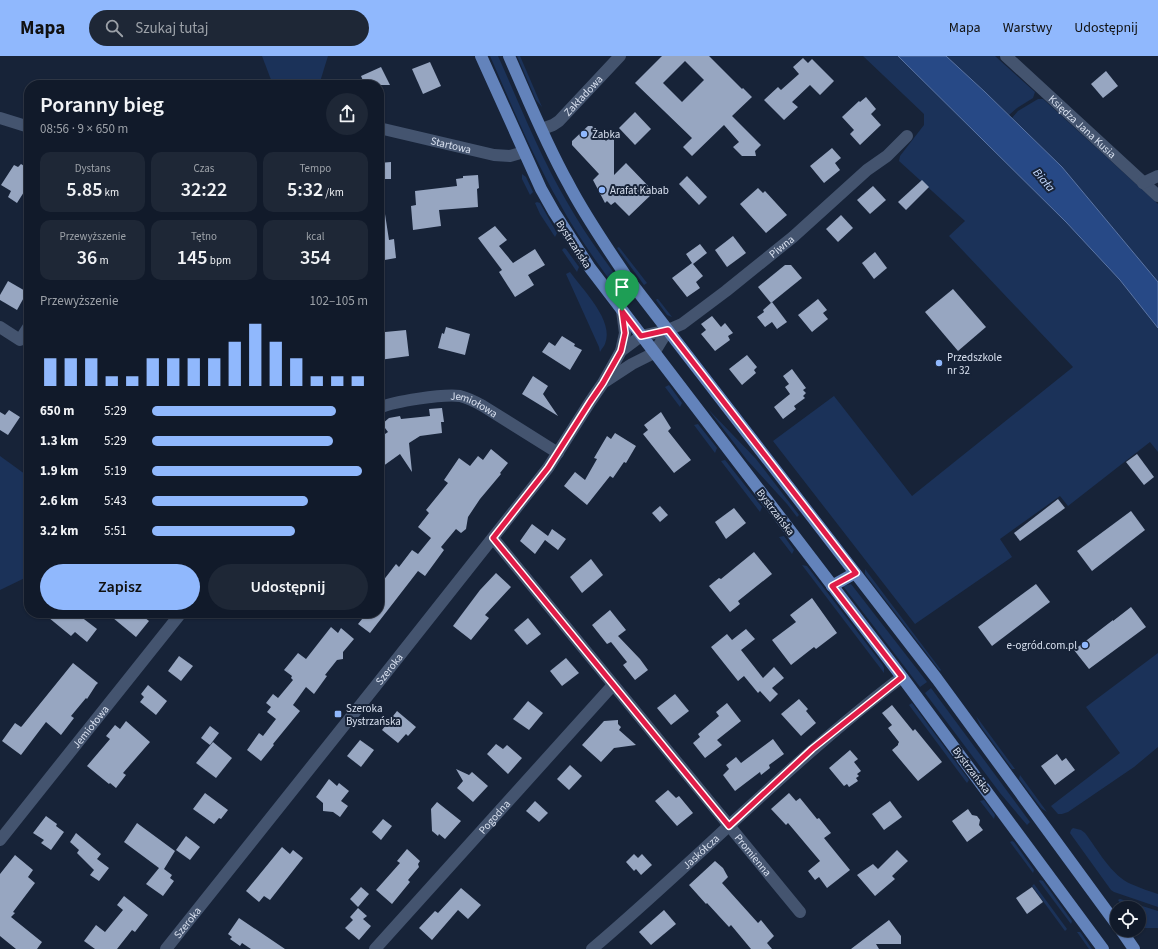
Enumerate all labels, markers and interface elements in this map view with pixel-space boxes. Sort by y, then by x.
search box [89,10,369,46]
text: Mapa [20,15,65,42]
icon: search [103,17,125,39]
text: Szukaj tutaj [135,18,208,39]
text: Mapa [949,18,981,38]
text: Warstwy [1003,18,1052,38]
text: Udostępnij [1074,18,1138,38]
street label: Zakładowa [560,72,606,119]
text: Poranny bieg [40,89,164,121]
street label: Księdza Jana Kusia [1045,92,1119,162]
button: share [326,93,368,135]
text: 08:56 · 9 × 650 m [40,120,128,138]
place label: Żabka [592,127,620,142]
marker: Żabka [579,129,589,139]
street label: Startowa [429,133,473,157]
text: Dystans [75,161,111,176]
text: Czas [194,161,214,176]
text: Tempo [299,161,331,176]
water label: Biała [1029,165,1059,196]
text: 5.85 [66,176,102,204]
text: 32:22 [181,176,227,204]
text: 5:32 [287,176,323,204]
place label: Arafat Kabab [610,183,669,198]
text: km [102,185,119,200]
text: /km [323,185,344,200]
marker: Arafat Kabab [597,185,607,195]
street label: Bystrzańska [552,217,595,271]
text: Przewyższenie [59,229,126,244]
text: Tętno [191,229,217,244]
text: kcal [306,229,325,244]
street label: Piwna [766,232,797,262]
text: 36 [77,244,97,272]
text: 145 [177,244,208,272]
text: 354 [300,244,331,272]
text: m [97,253,109,268]
text: bpm [208,253,231,268]
pin [605,270,639,311]
icon: arrive [611,276,633,298]
text: Przewyższenie [40,292,118,310]
text: 102–105 m [310,292,368,310]
place label: Przedszkole nr 32 [947,350,1002,378]
marker: Przedszkole nr 32 [934,358,944,368]
street label: Jemiołowa [450,389,500,421]
text: 650 m [40,402,74,420]
text: 5:29 [104,402,127,420]
text: 1.3 km [40,432,79,450]
text: 5:29 [104,432,127,450]
text: 1.9 km [40,462,79,480]
text: 5:19 [104,462,127,480]
street label: Bystrzańska [753,486,798,539]
text: 2.6 km [40,492,79,510]
text: 5:43 [104,492,127,510]
text: 3.2 km [40,522,79,540]
text: 5:51 [104,522,127,540]
button: Zapisz [40,564,200,610]
button: Udostępnij [208,564,368,610]
place label: e-ogród.com.pl [1007,638,1077,653]
marker: e-ogród.com.pl [1080,640,1090,650]
street label: Szeroka [372,650,407,688]
place label: Szeroka Bystrzańska [346,701,401,729]
street label: Jemiołowa [69,702,113,752]
marker: Szeroka Bystrzańska [333,709,343,719]
street label: Bystrzańska [949,744,994,797]
street label: Pogodna [475,797,514,837]
street label: Jaskółcza [680,831,723,873]
street label: Promienna [731,831,775,880]
map controls [1110,901,1146,937]
button: locate [1110,901,1146,937]
street label: Szeroka [170,904,205,942]

